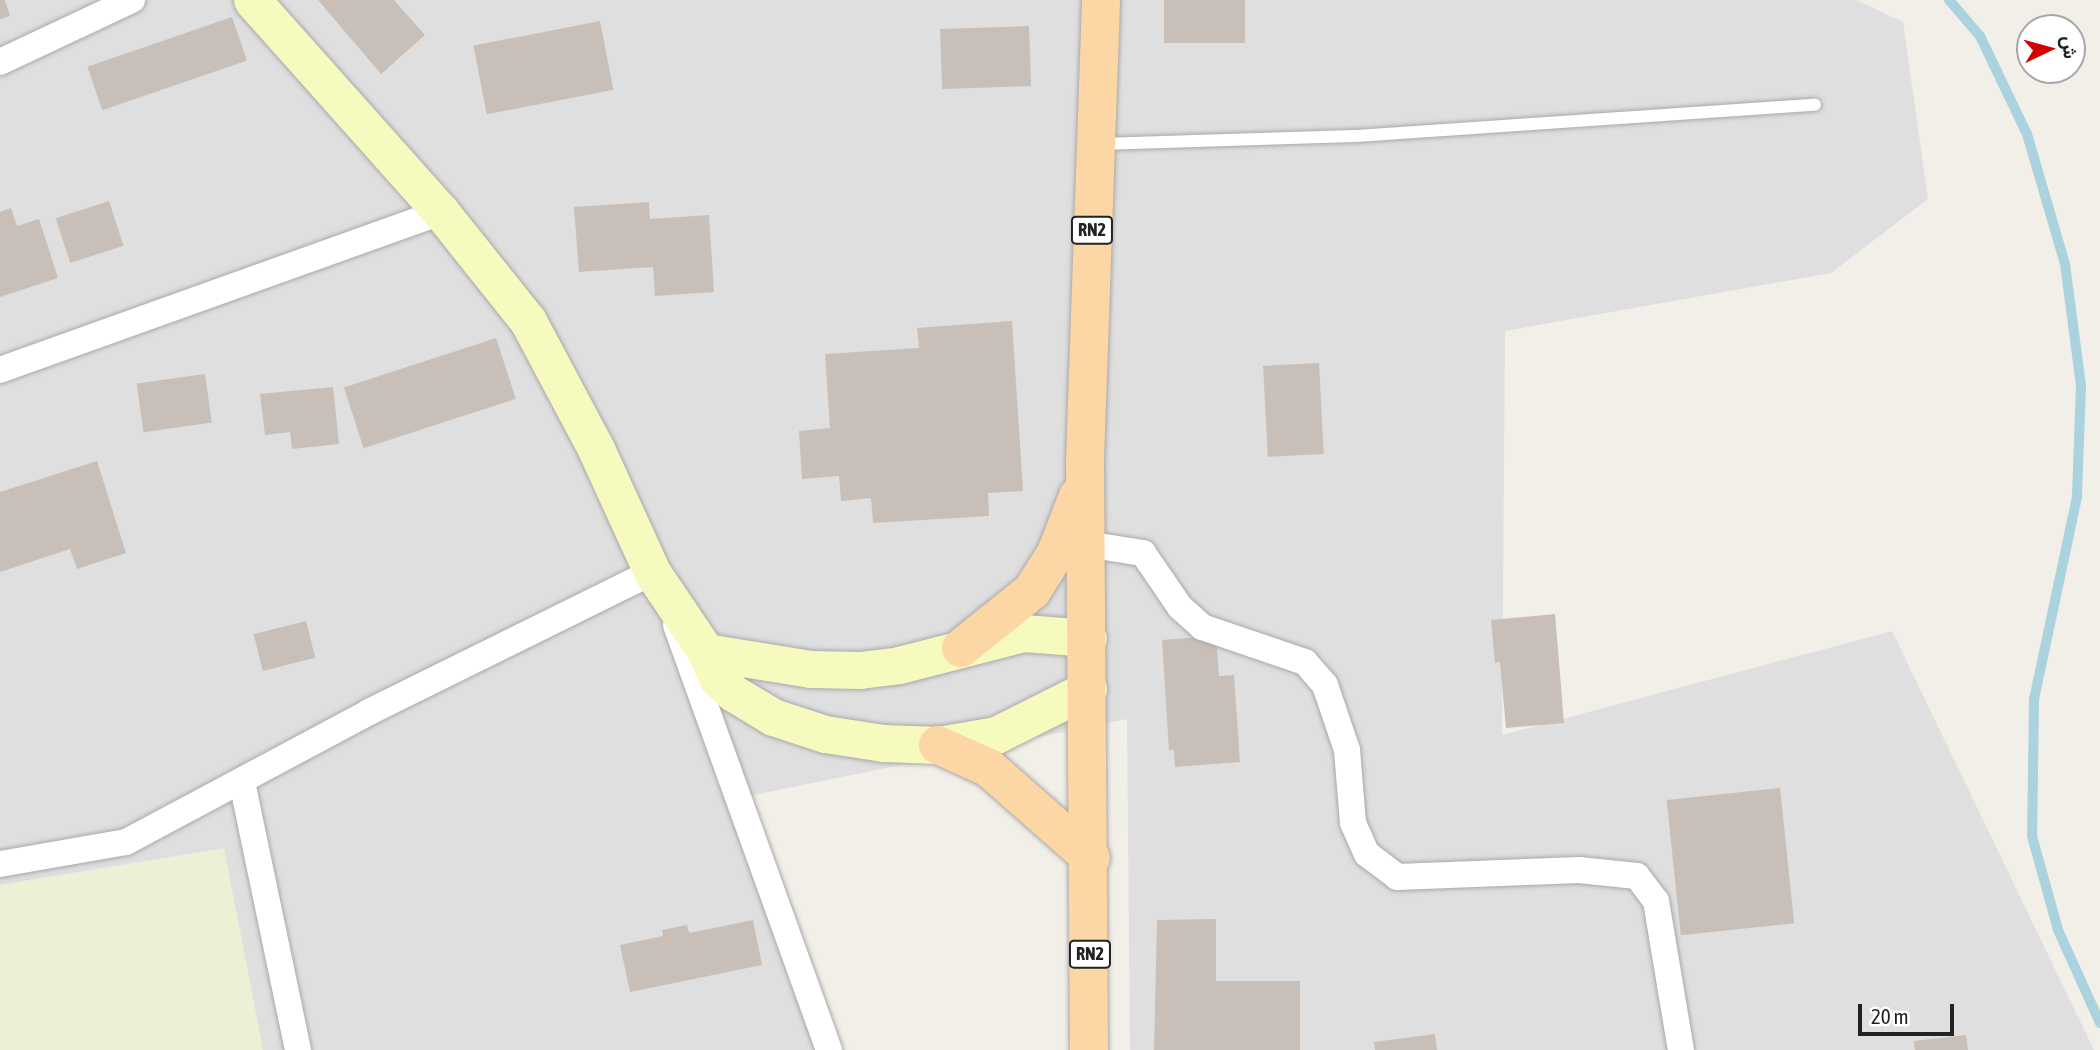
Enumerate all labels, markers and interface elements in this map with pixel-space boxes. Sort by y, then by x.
north arrow [2016,14,2086,84]
text: ش [2058,35,2082,60]
road number: RN2 [1069,215,1115,244]
road number: RN2 [1067,939,1113,968]
scale bar [1862,990,1958,1034]
text: 20 m [1871,1004,1909,1028]

